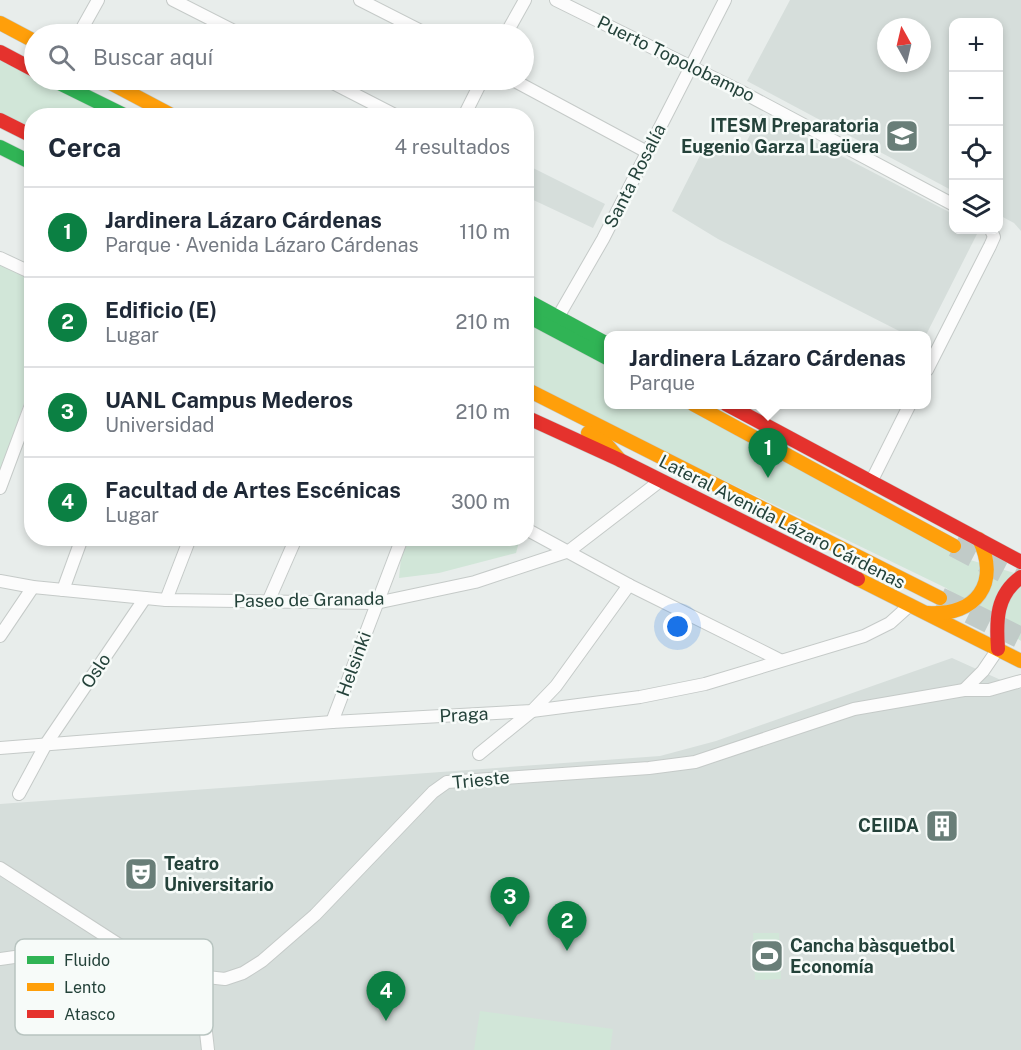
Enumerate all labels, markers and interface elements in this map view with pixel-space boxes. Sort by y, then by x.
street label: Puerto Topolobampo [594,11,758,106]
north arrow [877,18,931,72]
map controls [949,18,1003,234]
button: + [949,18,1003,72]
search box [24,24,534,90]
icon: search [45,41,78,74]
text: Buscar aquí [93,44,213,70]
button: − [949,72,1003,126]
place label: ITESM Preparatoria Eugenio Garza Lagüera [681,115,879,157]
school or university icon: ITESM Preparatoria Eugenio Garza Lagüera [884,118,920,154]
street label: Santa Rosalía [599,120,670,231]
button: locate [949,126,1003,180]
text: Cerca [48,132,121,163]
text: 4 resultados [394,135,510,159]
button: layers [949,180,1003,234]
text: Jardinera Lázaro Cárdenas [105,207,382,233]
text: 1 [63,220,72,244]
text: 110 m [459,220,510,244]
text: Parque · Avenida Lázaro Cárdenas [105,233,419,257]
text: Edificio (E) [105,297,217,323]
text: 2 [61,310,74,334]
text: 210 m [456,310,510,334]
text: Lugar [105,323,159,347]
popup [604,331,931,409]
text: Jardinera Lázaro Cárdenas [629,345,906,371]
text: Parque [629,371,695,395]
text: UANL Campus Mederos [105,387,353,413]
text: 3 [61,400,74,424]
text: 210 m [456,400,510,424]
text: Universidad [105,413,214,437]
pin: 1 [748,428,788,478]
street label: Lateral Avenida Lázaro Cárdenas [656,450,909,593]
text: Facultad de Artes Escénicas [105,477,401,503]
text: 4 [61,490,74,514]
text: 300 m [451,490,510,514]
text: Lugar [105,503,159,527]
street label: Paseo de Granada [233,588,385,611]
your location [663,612,692,641]
street label: Helsinki [332,628,375,699]
street label: Oslo [76,649,115,692]
street label: Praga [439,703,489,726]
street label: Trieste [451,766,511,793]
building icon: CEIIDA [924,808,960,844]
place label: CEIIDA [858,815,919,836]
place label: Teatro Universitario [164,853,274,895]
theatre icon: Teatro Universitario [123,856,159,892]
pin: 3 [490,878,530,927]
pin: 2 [548,902,586,951]
place label: Cancha bàsquetbol Economía [790,935,955,977]
sports icon: Cancha bàsquetbol Economía [749,938,785,974]
legend [15,939,213,1035]
text: Fluido [64,951,110,970]
pin: 4 [366,972,406,1021]
text: Lento [64,978,106,997]
text: Atasco [64,1005,115,1024]

